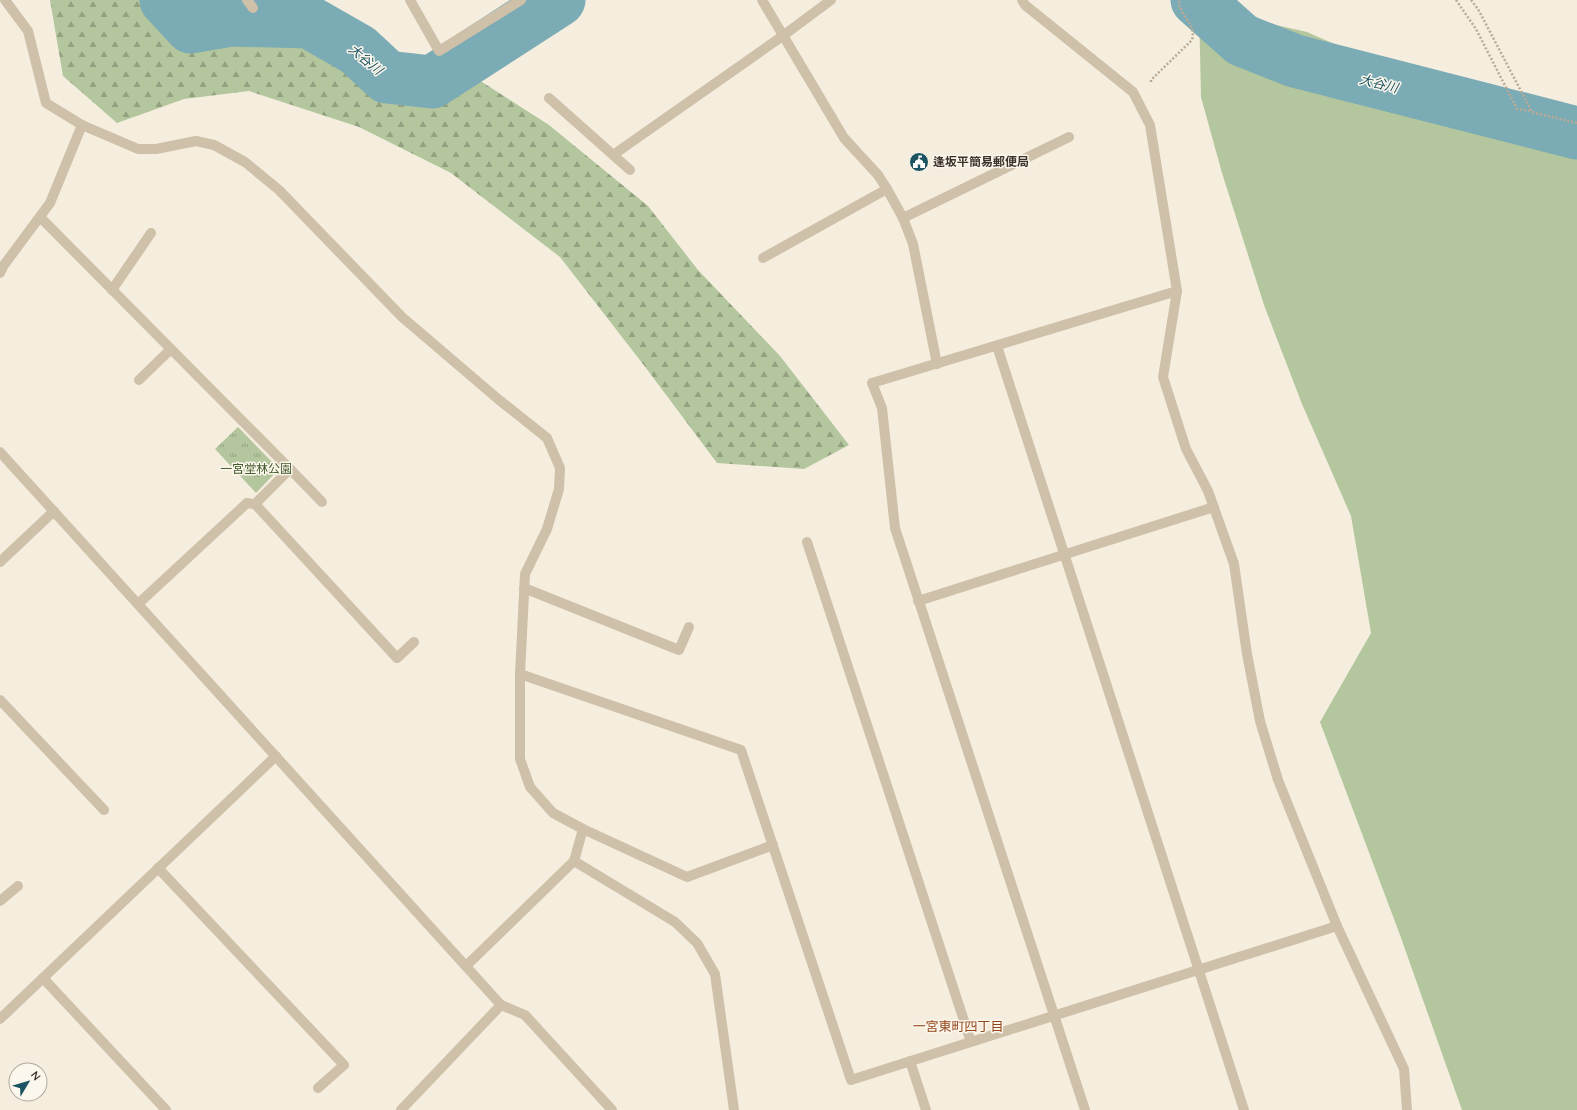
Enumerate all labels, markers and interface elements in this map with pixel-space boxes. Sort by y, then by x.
water label: 大谷川 [346,40,388,79]
water label: 大谷川 [1358,71,1402,96]
public building icon: 逢坂平簡易郵便局 [908,151,930,173]
place label: 逢坂平簡易郵便局 [933,154,1029,169]
park label: 一宮堂林公園 [220,461,292,476]
district label: 一宮東町四丁目 [912,1018,1004,1034]
north arrow [8,1062,48,1102]
text: N [28,1068,44,1083]

